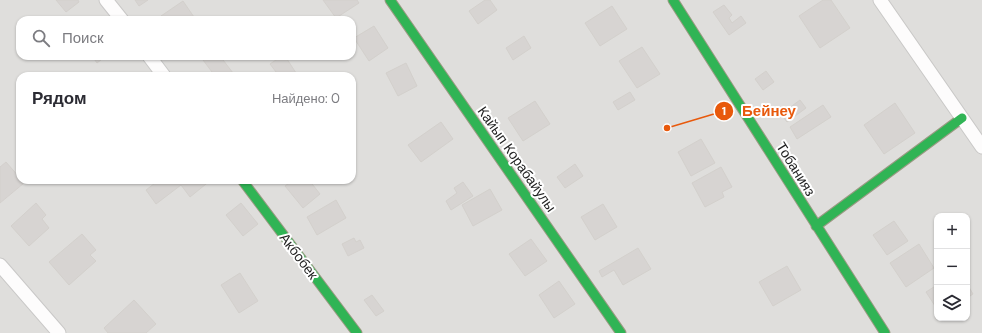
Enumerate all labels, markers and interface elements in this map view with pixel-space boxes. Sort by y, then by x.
search box [16,16,356,60]
icon: search [30,27,52,49]
text: Поиск [62,28,104,48]
text: Рядом [32,87,87,109]
text: Найдено: 0 [272,90,340,107]
callout: Бейнеу [714,97,804,124]
text: Бейнеу [742,101,797,121]
street label: Кайып Корабайулы [474,103,560,215]
text: 1 [722,103,726,119]
street label: Тобанияз [772,139,820,199]
map controls [934,213,970,321]
button: + [934,213,970,249]
street label: Акбобек [276,229,323,283]
button: − [934,249,970,285]
button: layers [934,285,970,321]

